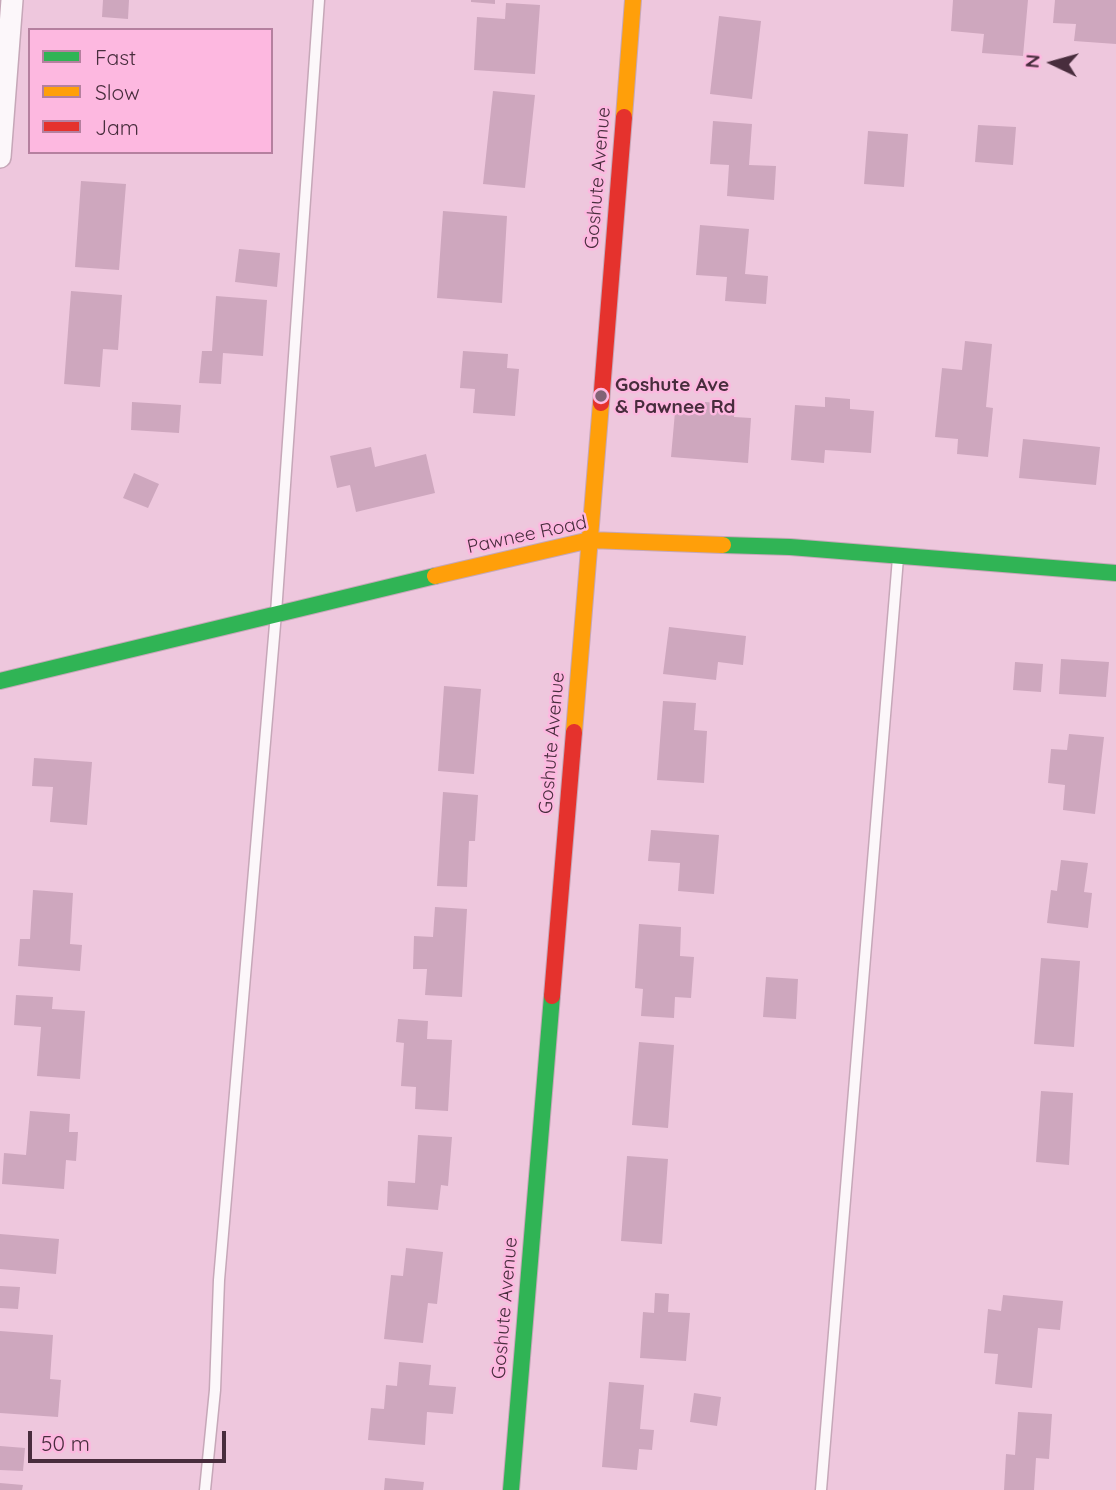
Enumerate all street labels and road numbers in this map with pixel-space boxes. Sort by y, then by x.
street label: Goshute Avenue [580,106,616,250]
street label: Pawnee Road [465,511,589,559]
street label: Goshute Avenue [534,671,570,815]
street label: Goshute Avenue [487,1236,523,1380]

